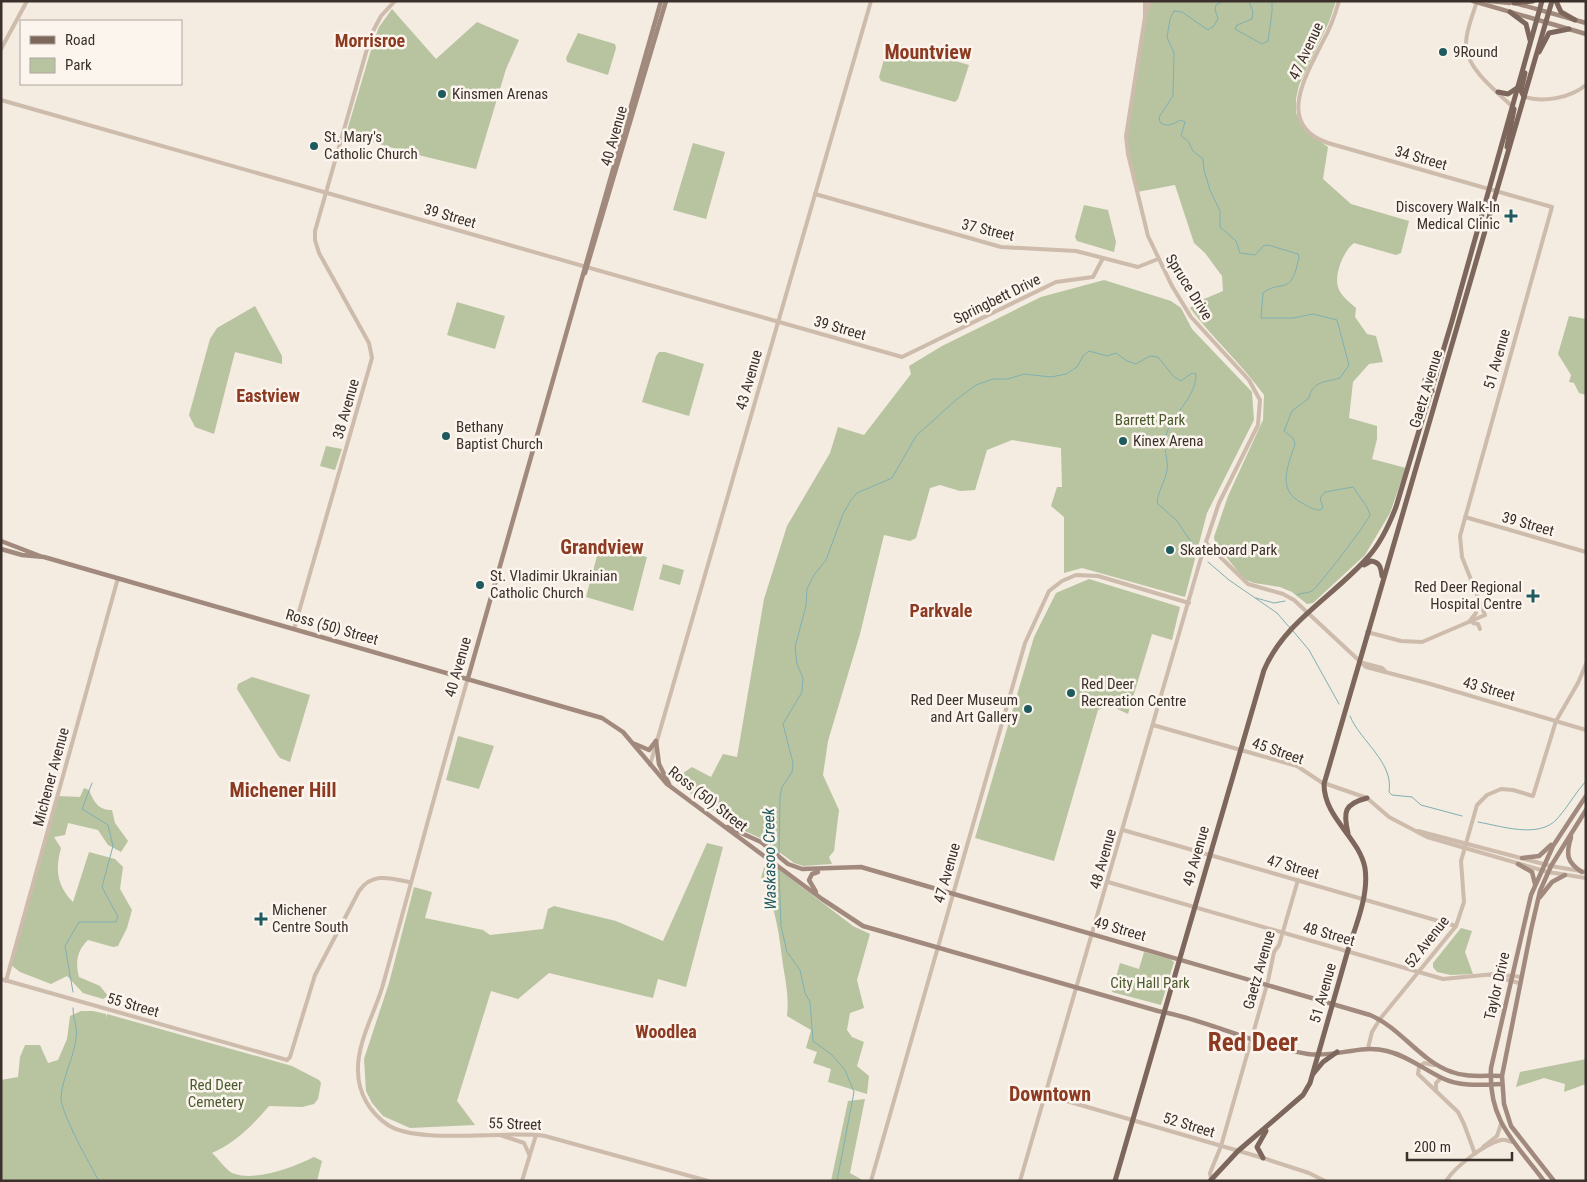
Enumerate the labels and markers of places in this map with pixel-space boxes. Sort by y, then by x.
place label: 9Round [1453,43,1498,61]
marker: 9Round [1437,46,1449,58]
place label: Kinsmen Arenas [452,85,548,103]
marker: Kinsmen Arenas [436,88,448,100]
place label: St. Mary's Catholic Church [324,128,418,163]
marker: St. Mary's Catholic Church [308,140,320,152]
place label: Discovery Walk-In Medical Clinic [1396,198,1500,233]
marker: Discovery Walk-In Medical Clinic [1504,209,1518,223]
place label: Bethany Baptist Church [456,418,543,453]
marker: Bethany Baptist Church [440,430,452,442]
place label: Kinex Arena [1133,432,1204,450]
marker: Kinex Arena [1117,435,1129,447]
place label: Skateboard Park [1180,541,1278,559]
marker: Skateboard Park [1164,544,1176,556]
place label: St. Vladimir Ukrainian Catholic Church [490,567,618,602]
place label: Red Deer Regional Hospital Centre [1414,578,1522,613]
marker: St. Vladimir Ukrainian Catholic Church [474,579,486,591]
marker: Red Deer Regional Hospital Centre [1526,589,1540,603]
place label: Red Deer Recreation Centre [1081,675,1186,710]
marker: Red Deer Recreation Centre [1065,687,1077,699]
place label: Red Deer Museum and Art Gallery [910,691,1018,726]
marker: Red Deer Museum and Art Gallery [1022,703,1034,715]
place label: Michener Centre South [272,901,348,936]
marker: Michener Centre South [254,912,268,926]

